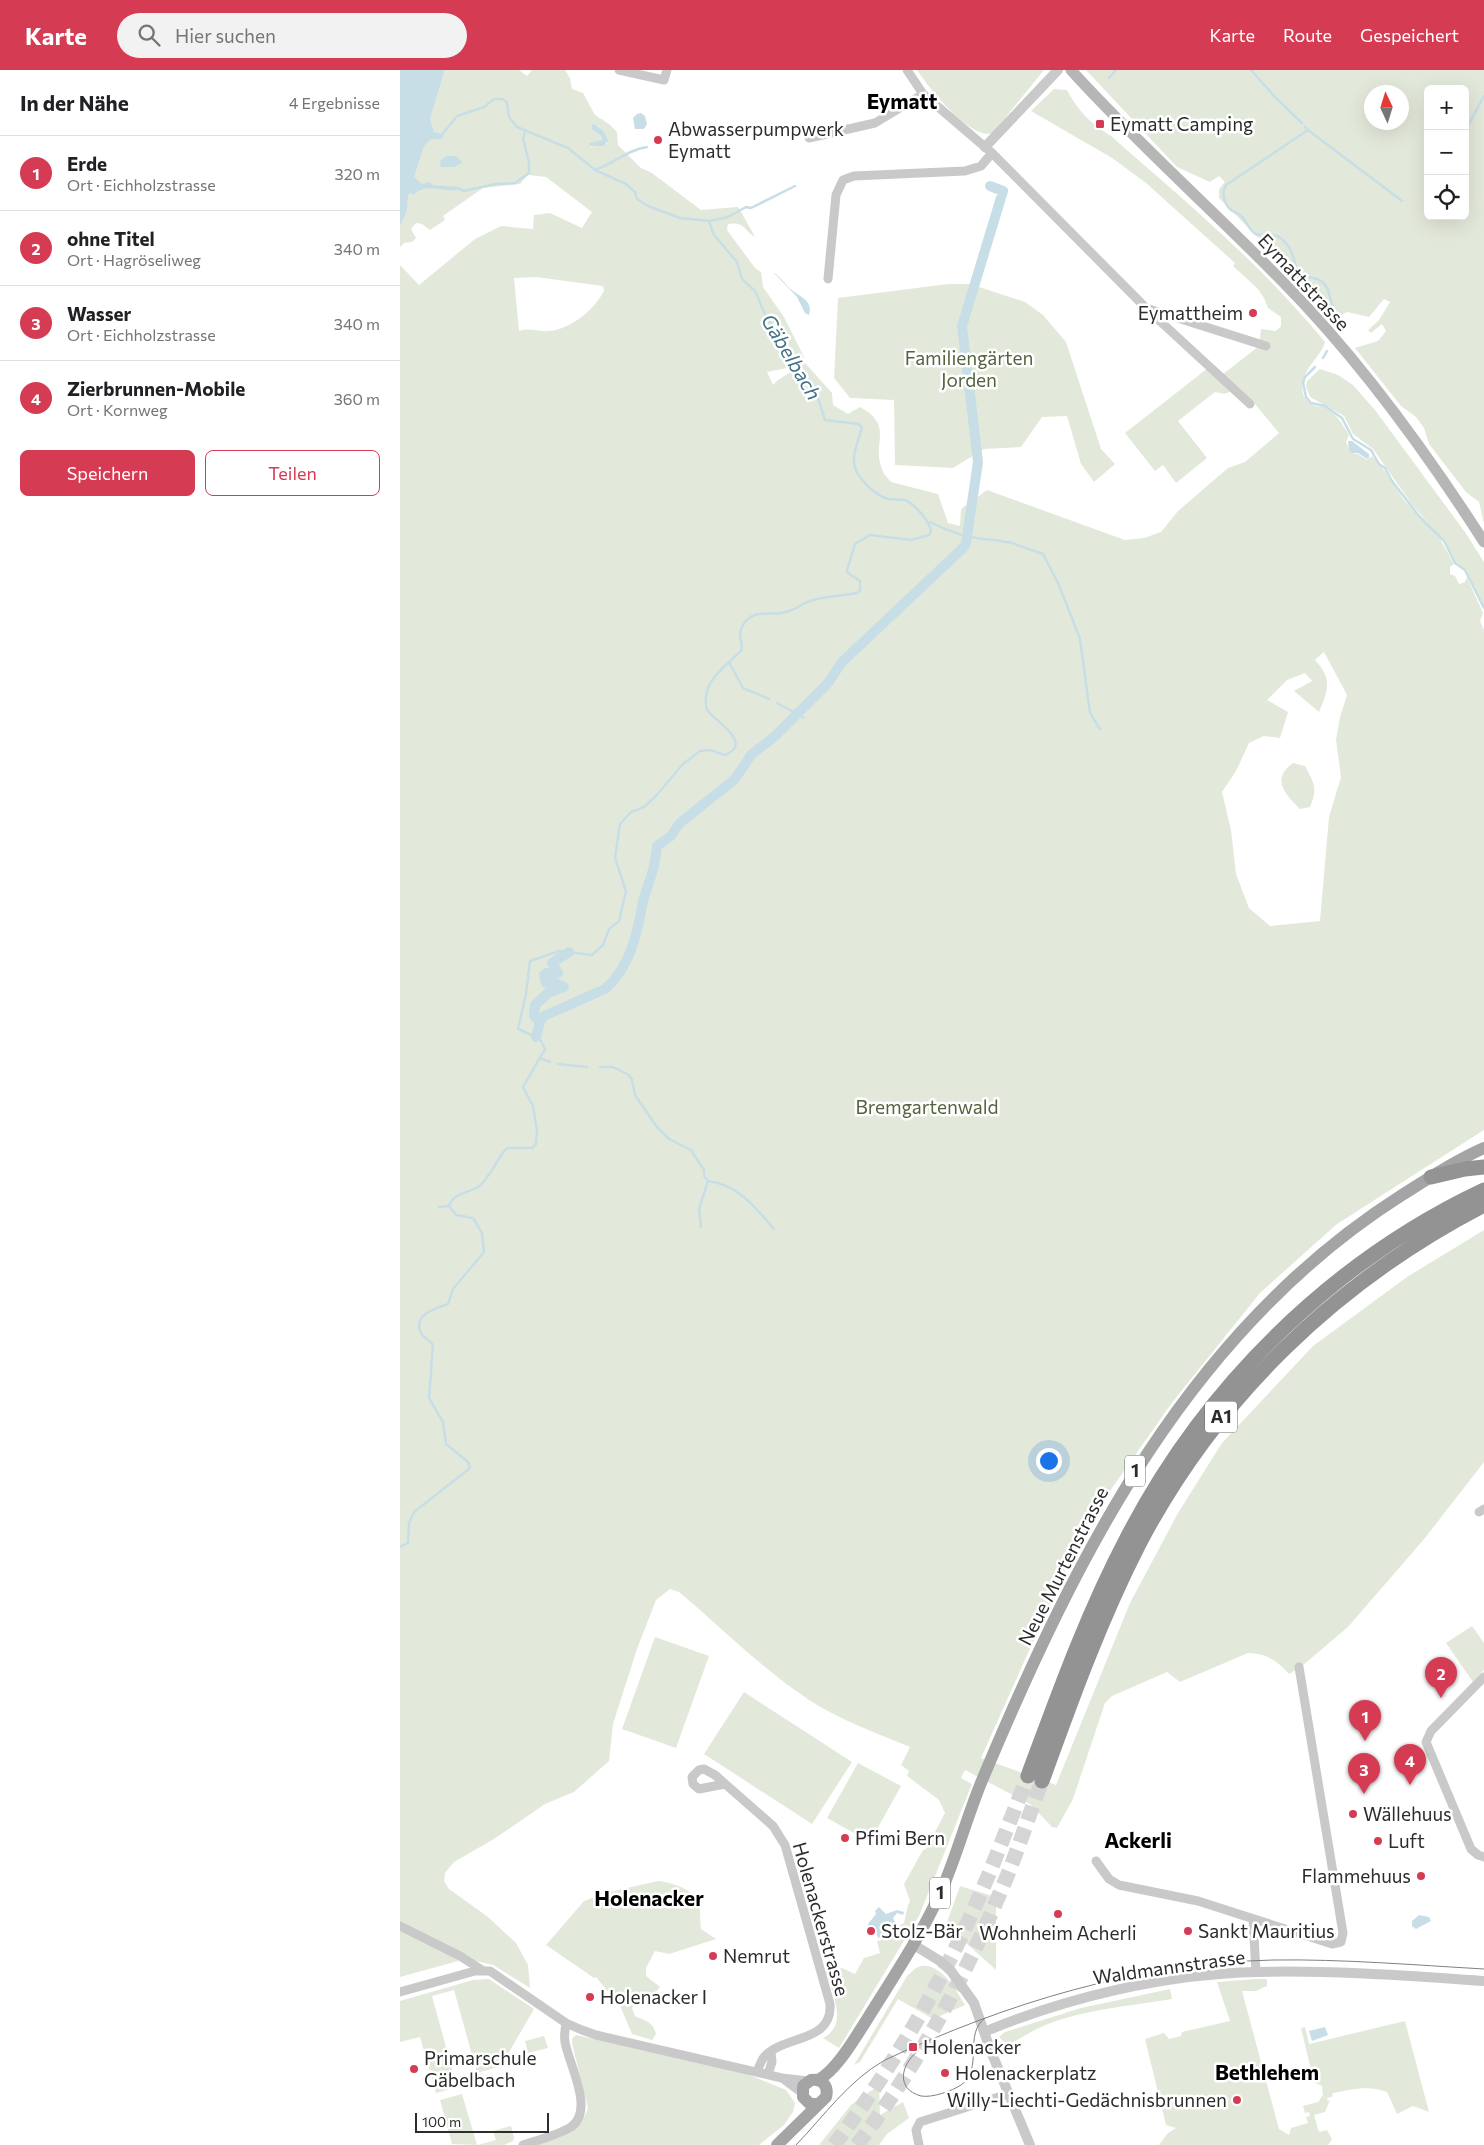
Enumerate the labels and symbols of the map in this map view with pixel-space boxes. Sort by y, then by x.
north arrow [1364,85,1409,130]
district label: Eymatt [867,88,937,113]
place label: Eymatt Camping [1110,112,1253,135]
place label: Abwasserpumpwerk Eymatt [668,117,844,162]
marker: Eymatt Camping [1094,118,1106,130]
marker: Abwasserpumpwerk Eymatt [652,134,664,146]
street label: Eymattstrasse [1254,229,1355,335]
place label: Eymattheim [1138,301,1243,324]
marker: Eymattheim [1247,307,1259,319]
water label: Gäbelbach [757,309,827,404]
park label: Familiengärten Jorden [905,346,1033,391]
park label: Bremgartenwald [856,1095,998,1118]
road number: A1 [1205,1401,1237,1432]
your location [1036,1448,1062,1474]
road number: 1 [1125,1455,1145,1486]
street label: Neue Murtenstrasse [1013,1483,1112,1649]
pin: 2 [1425,1657,1457,1698]
pin: 1 [1349,1700,1381,1741]
pin: 4 [1394,1744,1426,1785]
pin: 3 [1348,1753,1380,1794]
place label: Wällehuus [1363,1802,1452,1825]
marker: Wällehuus [1347,1808,1359,1820]
place label: Pfimi Bern [855,1826,945,1849]
district label: Ackerli [1104,1827,1172,1852]
place label: Luft [1388,1829,1425,1852]
marker: Pfimi Bern [839,1832,851,1844]
marker: Luft [1372,1835,1384,1847]
street label: Holenackerstrasse [789,1839,854,1998]
place label: Flammehuus [1301,1864,1411,1887]
marker: Flammehuus [1415,1870,1427,1882]
road number: 1 [930,1878,950,1909]
district label: Holenacker [594,1885,704,1910]
marker: Wohnheim Acherli [1052,1908,1064,1920]
place label: Stolz-Bär [881,1919,963,1942]
place label: Sankt Mauritius [1198,1919,1335,1942]
place label: Wohnheim Acherli [979,1921,1137,1944]
marker: Stolz-Bär [865,1925,877,1937]
marker: Sankt Mauritius [1182,1925,1194,1937]
place label: Nemrut [723,1944,790,1967]
street label: Waldmannstrasse [1091,1944,1246,1989]
marker: Nemrut [707,1950,719,1962]
place label: Holenacker I [600,1985,707,2008]
marker: Holenacker I [584,1991,596,2003]
place label: Holenacker [923,2035,1022,2058]
marker: Holenacker [907,2041,919,2053]
place label: Primarschule Gäbelbach [424,2046,537,2091]
district label: Bethlehem [1215,2059,1319,2084]
place label: Holenackerplatz [955,2061,1096,2084]
marker: Primarschule Gäbelbach [408,2063,420,2075]
marker: Holenackerplatz [939,2067,951,2079]
place label: Willy-Liechti-Gedächnisbrunnen [947,2088,1227,2111]
marker: Willy-Liechti-Gedächnisbrunnen [1231,2094,1243,2106]
scale bar [415,2110,549,2133]

